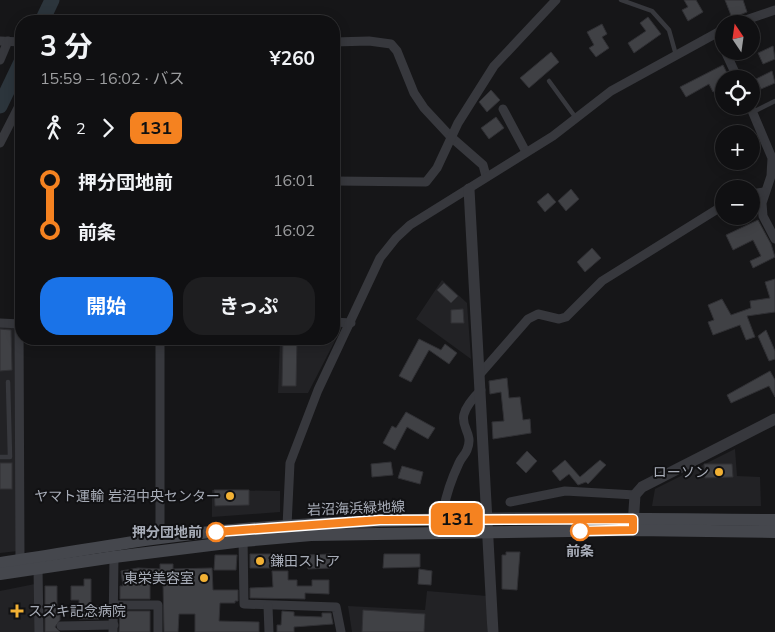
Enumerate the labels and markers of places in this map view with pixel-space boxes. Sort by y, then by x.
place label: ローソン [653,463,709,481]
marker: ローソン [713,466,725,478]
place label: ヤマト運輸 岩沼中央センター [34,487,220,505]
marker: ヤマト運輸 岩沼中央センター [224,490,236,502]
marker: 前条 [570,521,590,541]
marker: 押分団地前 [206,522,226,542]
place label: 押分団地前 [132,523,202,541]
place label: 前条 [566,542,594,560]
place label: 鎌田ストア [270,552,340,570]
marker: 鎌田ストア [254,555,266,567]
place label: 東栄美容室 [124,569,194,587]
marker: 東栄美容室 [198,572,210,584]
place label: スズキ記念病院 [28,602,126,620]
marker: スズキ記念病院 [10,604,24,618]

